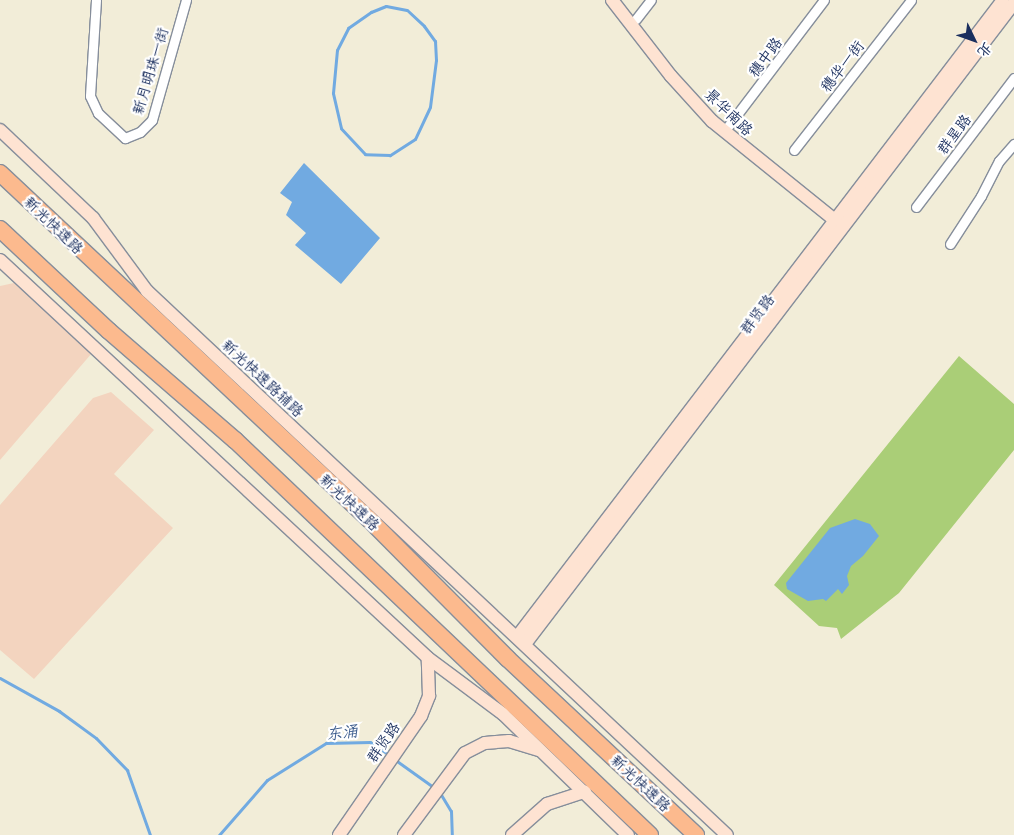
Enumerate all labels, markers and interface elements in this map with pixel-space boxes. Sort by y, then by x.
north arrow [949,15,999,65]
street label: 新月明珠一街 [128,25,172,117]
street label: 穗中路 [744,34,786,80]
street label: 穗华一街 [816,37,868,95]
text: 北 [974,39,997,62]
street label: 景华南路 [701,85,757,139]
street label: 群星路 [933,111,975,157]
street label: 新光快速路 [21,192,87,258]
street label: 群贤路 [736,291,778,337]
street label: 新光快速路辅路 [218,336,308,420]
street label: 新光快速路 [316,470,384,534]
street label: 群贤路 [363,718,403,766]
water label: 东涌 [325,721,359,743]
street label: 新光快速路 [607,751,675,815]

